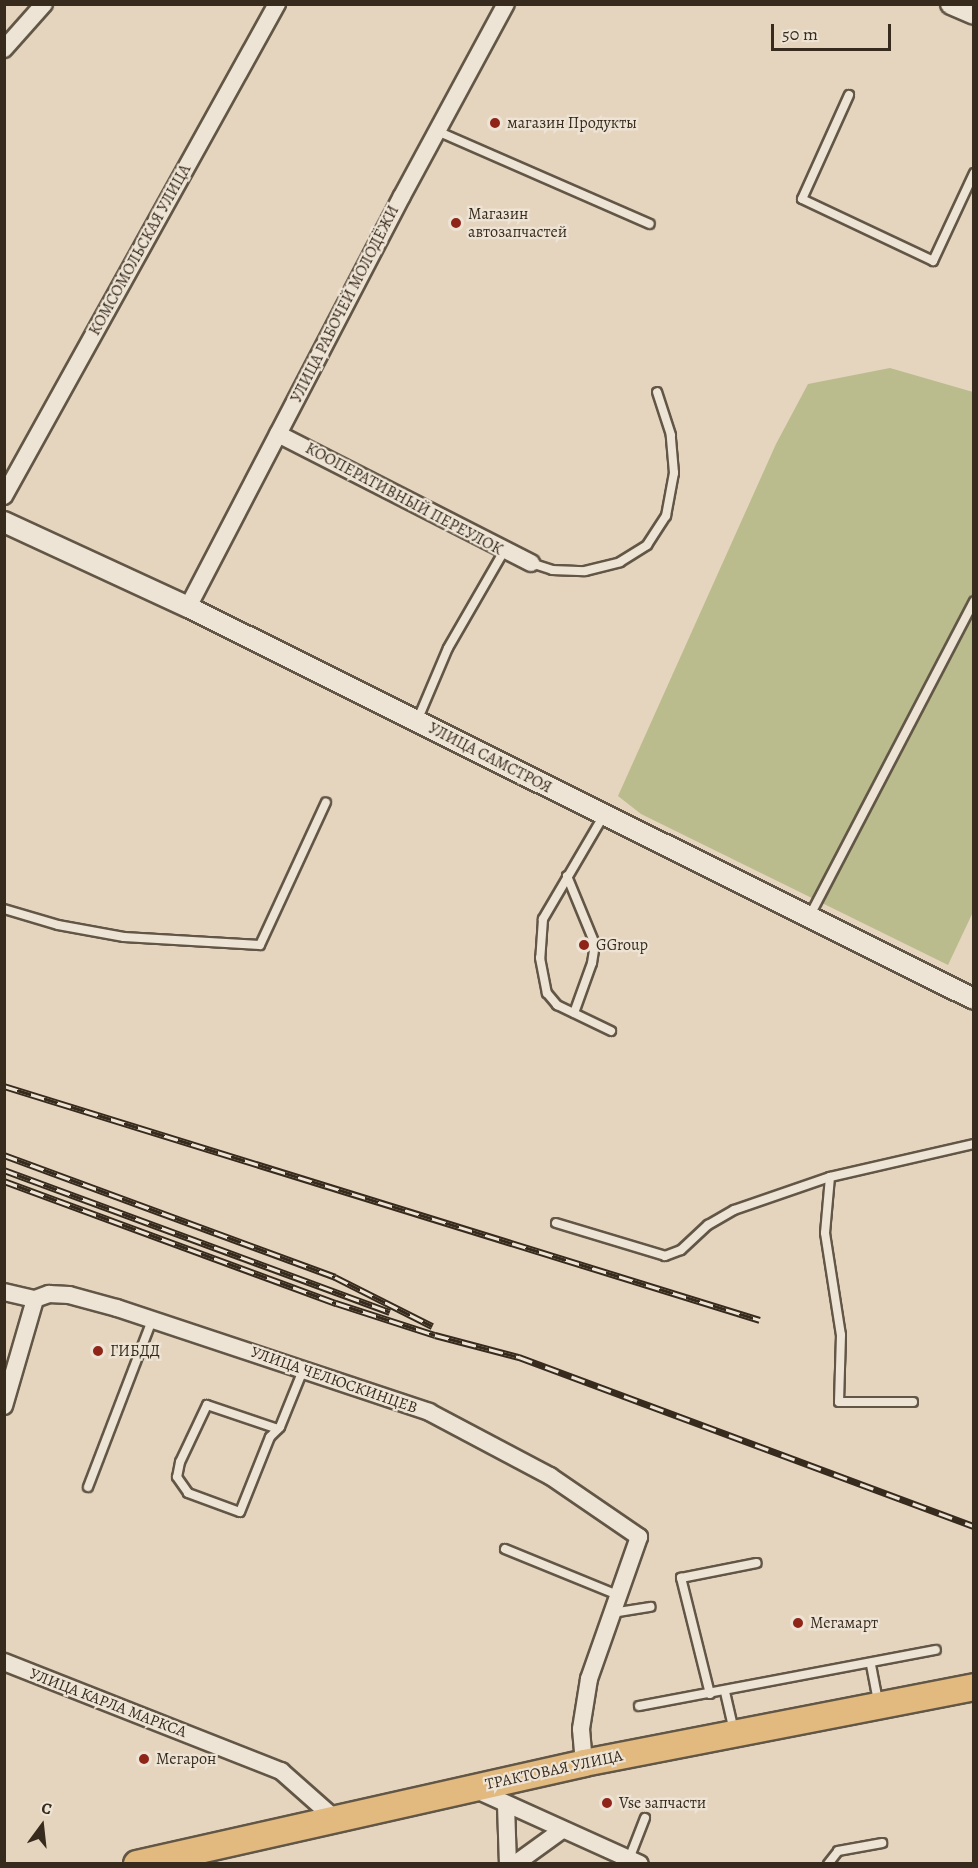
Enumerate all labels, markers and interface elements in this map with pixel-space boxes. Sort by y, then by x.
scale bar [774,12,894,50]
text: 50 m [782,22,818,46]
place label: магазин Продукты [507,113,637,133]
marker: магазин Продукты [488,116,502,130]
street label: КОМСОМОЛЬСКАЯ УЛИЦА [85,161,195,339]
street label: УЛИЦА РАБОЧЕЙ МОЛОДЁЖИ [287,202,403,406]
place label: Магазин автозапчастей [468,204,567,242]
marker: Магазин автозапчастей [449,216,463,230]
street label: КООПЕРАТИВНЫЙ ПЕРЕУЛОК [302,439,506,559]
street label: УЛИЦА САМСТРОЯ [425,719,555,797]
place label: GGroup [596,935,648,955]
marker: GGroup [577,938,591,952]
place label: ГИБДД [110,1341,160,1361]
street label: УЛИЦА ЧЕЛЮСКИНЦЕВ [248,1342,420,1418]
marker: ГИБДД [91,1344,105,1358]
place label: Мегамарт [810,1613,878,1633]
marker: Мегамарт [791,1616,805,1630]
street label: УЛИЦА КАРЛА МАРКСА [27,1664,189,1742]
street label: ТРАКТОВАЯ УЛИЦА [484,1746,624,1794]
place label: Мегарон [156,1749,216,1769]
marker: Мегарон [137,1752,151,1766]
place label: Vse запчасти [619,1793,706,1813]
north arrow [12,1796,72,1856]
marker: Vse запчасти [600,1796,614,1810]
text: С [39,1797,54,1821]

